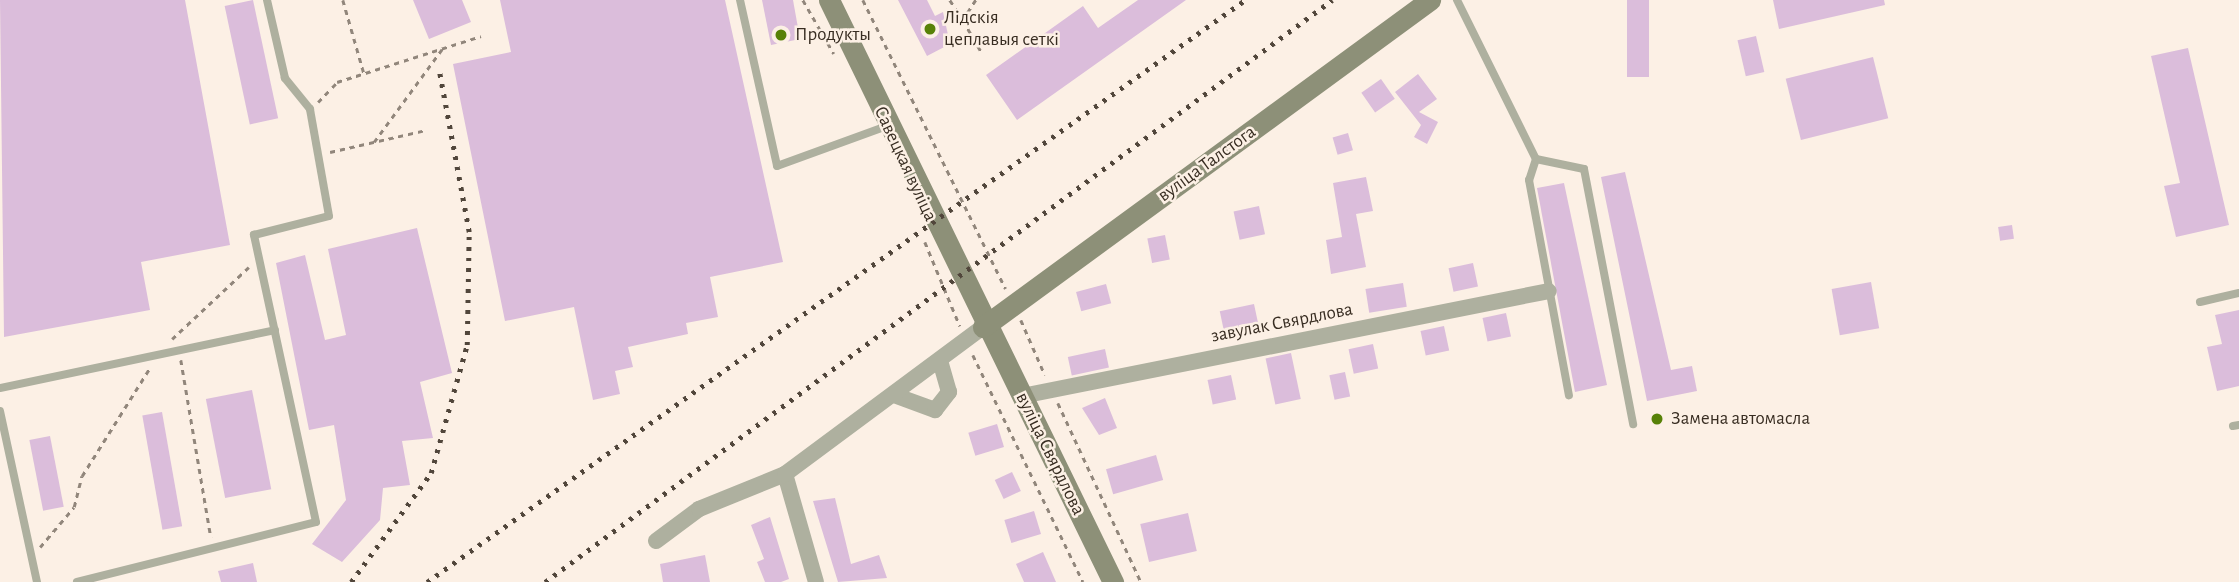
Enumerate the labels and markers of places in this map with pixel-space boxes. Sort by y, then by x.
place label: Лідскія цеплавыя сеткі [944,7,1059,51]
marker: Лідскія цеплавыя сеткі [922,21,938,37]
place label: Продукты [795,24,871,46]
marker: Продукты [773,27,789,43]
place label: Замена автомасла [1671,408,1810,430]
marker: Замена автомасла [1649,411,1665,427]

